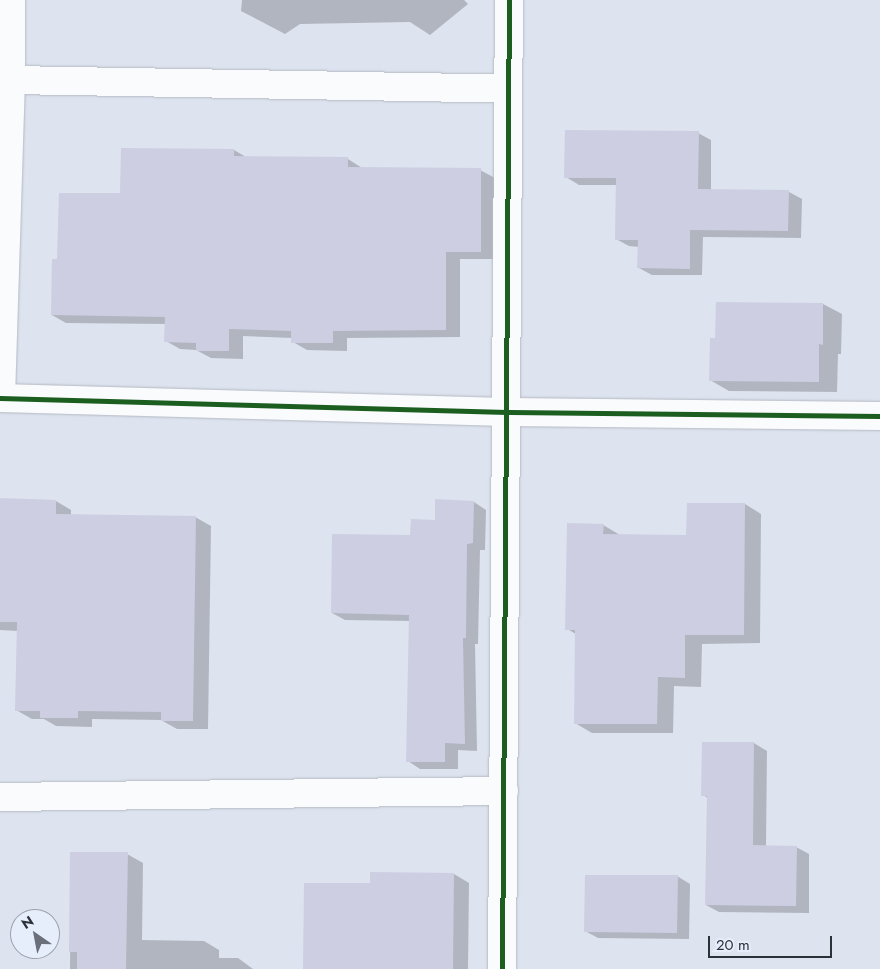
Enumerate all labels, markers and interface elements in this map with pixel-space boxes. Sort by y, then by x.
north arrow [10,909,60,959]
text: N [17,911,37,934]
scale bar [710,926,834,958]
text: 20 m [716,934,750,956]

